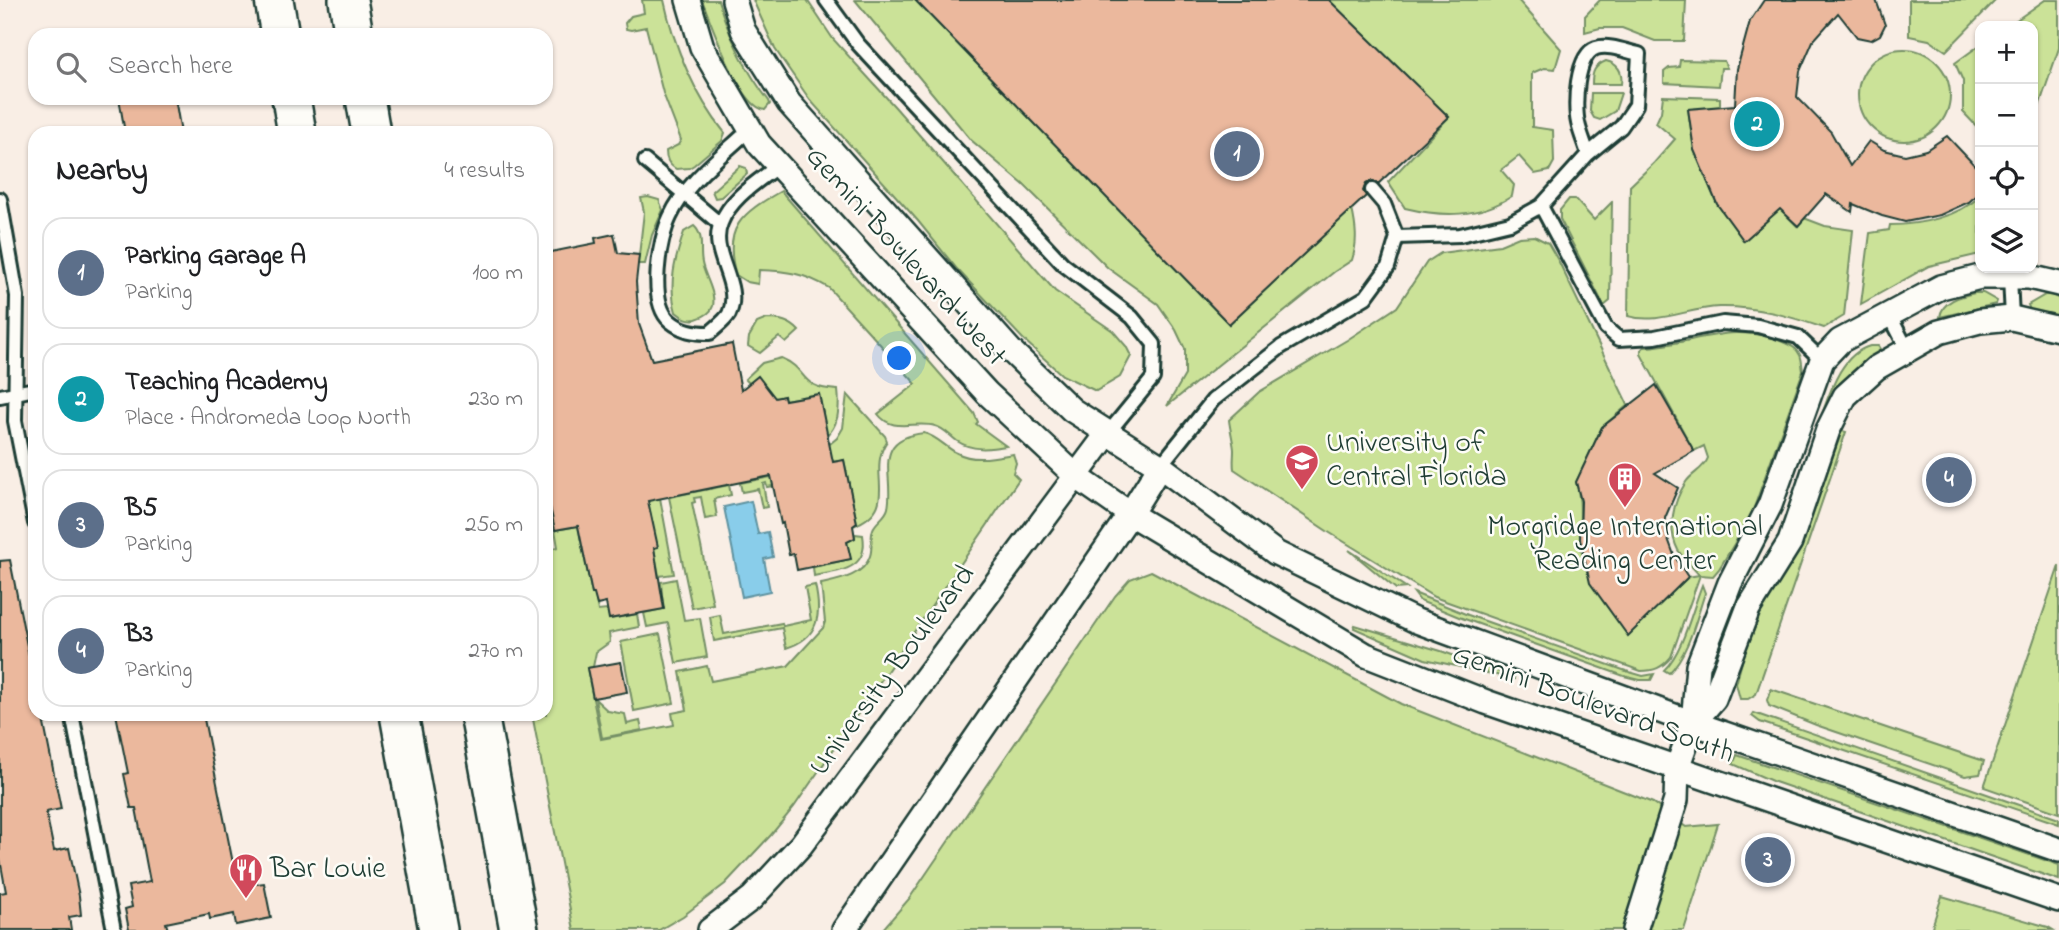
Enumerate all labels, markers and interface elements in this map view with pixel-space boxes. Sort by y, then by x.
map controls [1975,21,2038,273]
button: + [1975,21,2038,84]
search box [28,28,553,105]
icon: search [52,48,90,86]
text: Search here [108,48,233,86]
button: − [1975,84,2038,147]
pin: 2 [1734,98,1780,150]
pin: 1 [1214,128,1260,180]
street label: Gemini Boulevard West [794,137,1016,377]
button: locate [1975,147,2038,210]
text: Nearby [56,150,148,194]
text: 4 results [444,155,525,188]
button: layers [1975,210,2038,273]
text: Parking Garage A [125,238,306,276]
text: 1 [77,257,85,290]
text: 100 m [472,257,523,290]
text: Parking [125,276,192,309]
your location [882,341,916,375]
text: Teaching Academy [125,364,328,402]
text: 2 [75,383,87,416]
text: 230 m [469,383,523,416]
text: Place · Andromeda Loop North [125,402,411,435]
place label: University of Central Florida [1326,422,1507,500]
school or university icon: University of Central Florida [1283,442,1321,491]
pin: 4 [1926,454,1972,506]
building icon: Morgridge International Reading Center [1606,460,1644,509]
text: B5 [125,490,157,528]
place label: Morgridge International Reading Center [1487,506,1763,584]
text: 3 [76,509,86,542]
text: 250 m [465,509,523,542]
text: Parking [125,528,192,561]
street label: University Boulevard [799,556,987,786]
text: B3 [125,616,153,654]
street label: Gemini Boulevard South [1446,633,1740,777]
text: 4 [76,635,86,668]
text: 270 m [469,635,523,668]
text: Parking [125,654,192,687]
pin: 3 [1745,834,1791,886]
place label: Bar Louie [269,848,386,892]
restaurant icon: Bar Louie [227,851,265,900]

